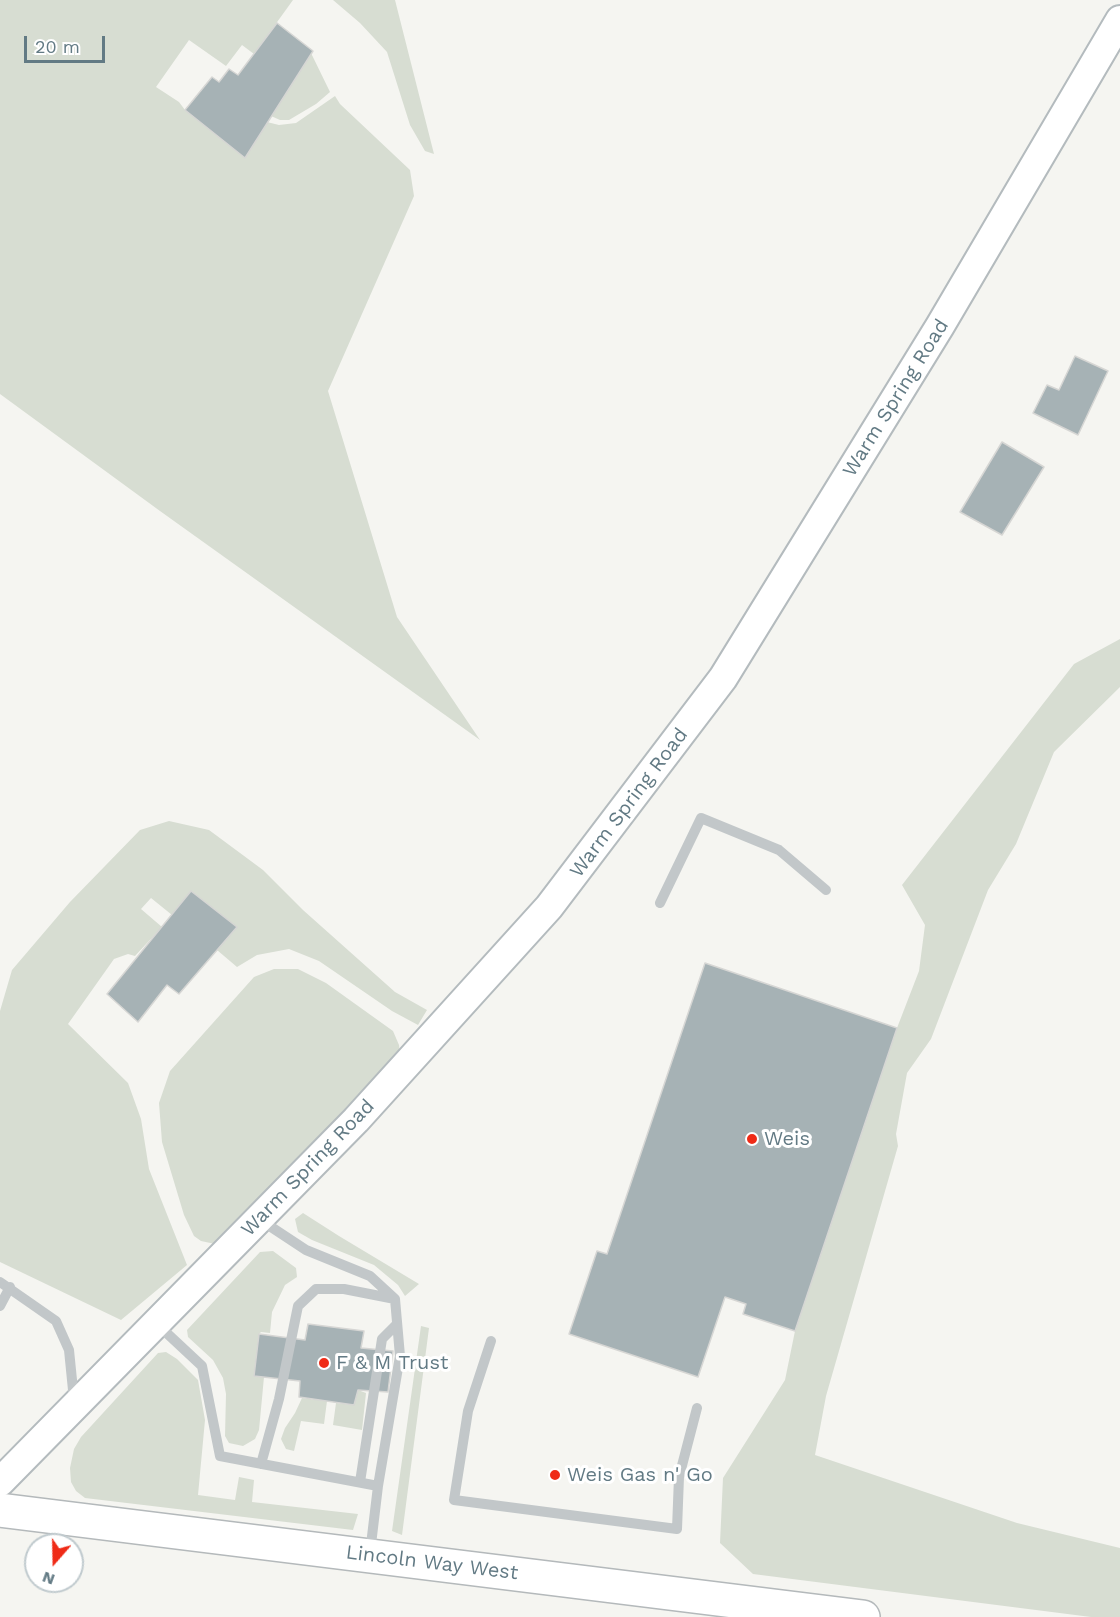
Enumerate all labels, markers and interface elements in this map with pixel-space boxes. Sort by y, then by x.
scale bar [27,24,108,62]
text: 20 m [35,36,80,57]
street label: Warm Spring Road [838,315,954,481]
street label: Warm Spring Road [565,723,693,883]
street label: Warm Spring Road [236,1094,380,1242]
place label: Weis [764,1127,810,1151]
marker: Weis [745,1132,759,1146]
place label: F & M Trust [336,1351,448,1375]
marker: F & M Trust [317,1356,331,1370]
place label: Weis Gas n' Go [567,1463,713,1487]
marker: Weis Gas n' Go [548,1468,562,1482]
north arrow [24,1533,84,1593]
street label: Lincoln Way West [344,1541,520,1585]
text: N [40,1568,57,1589]

